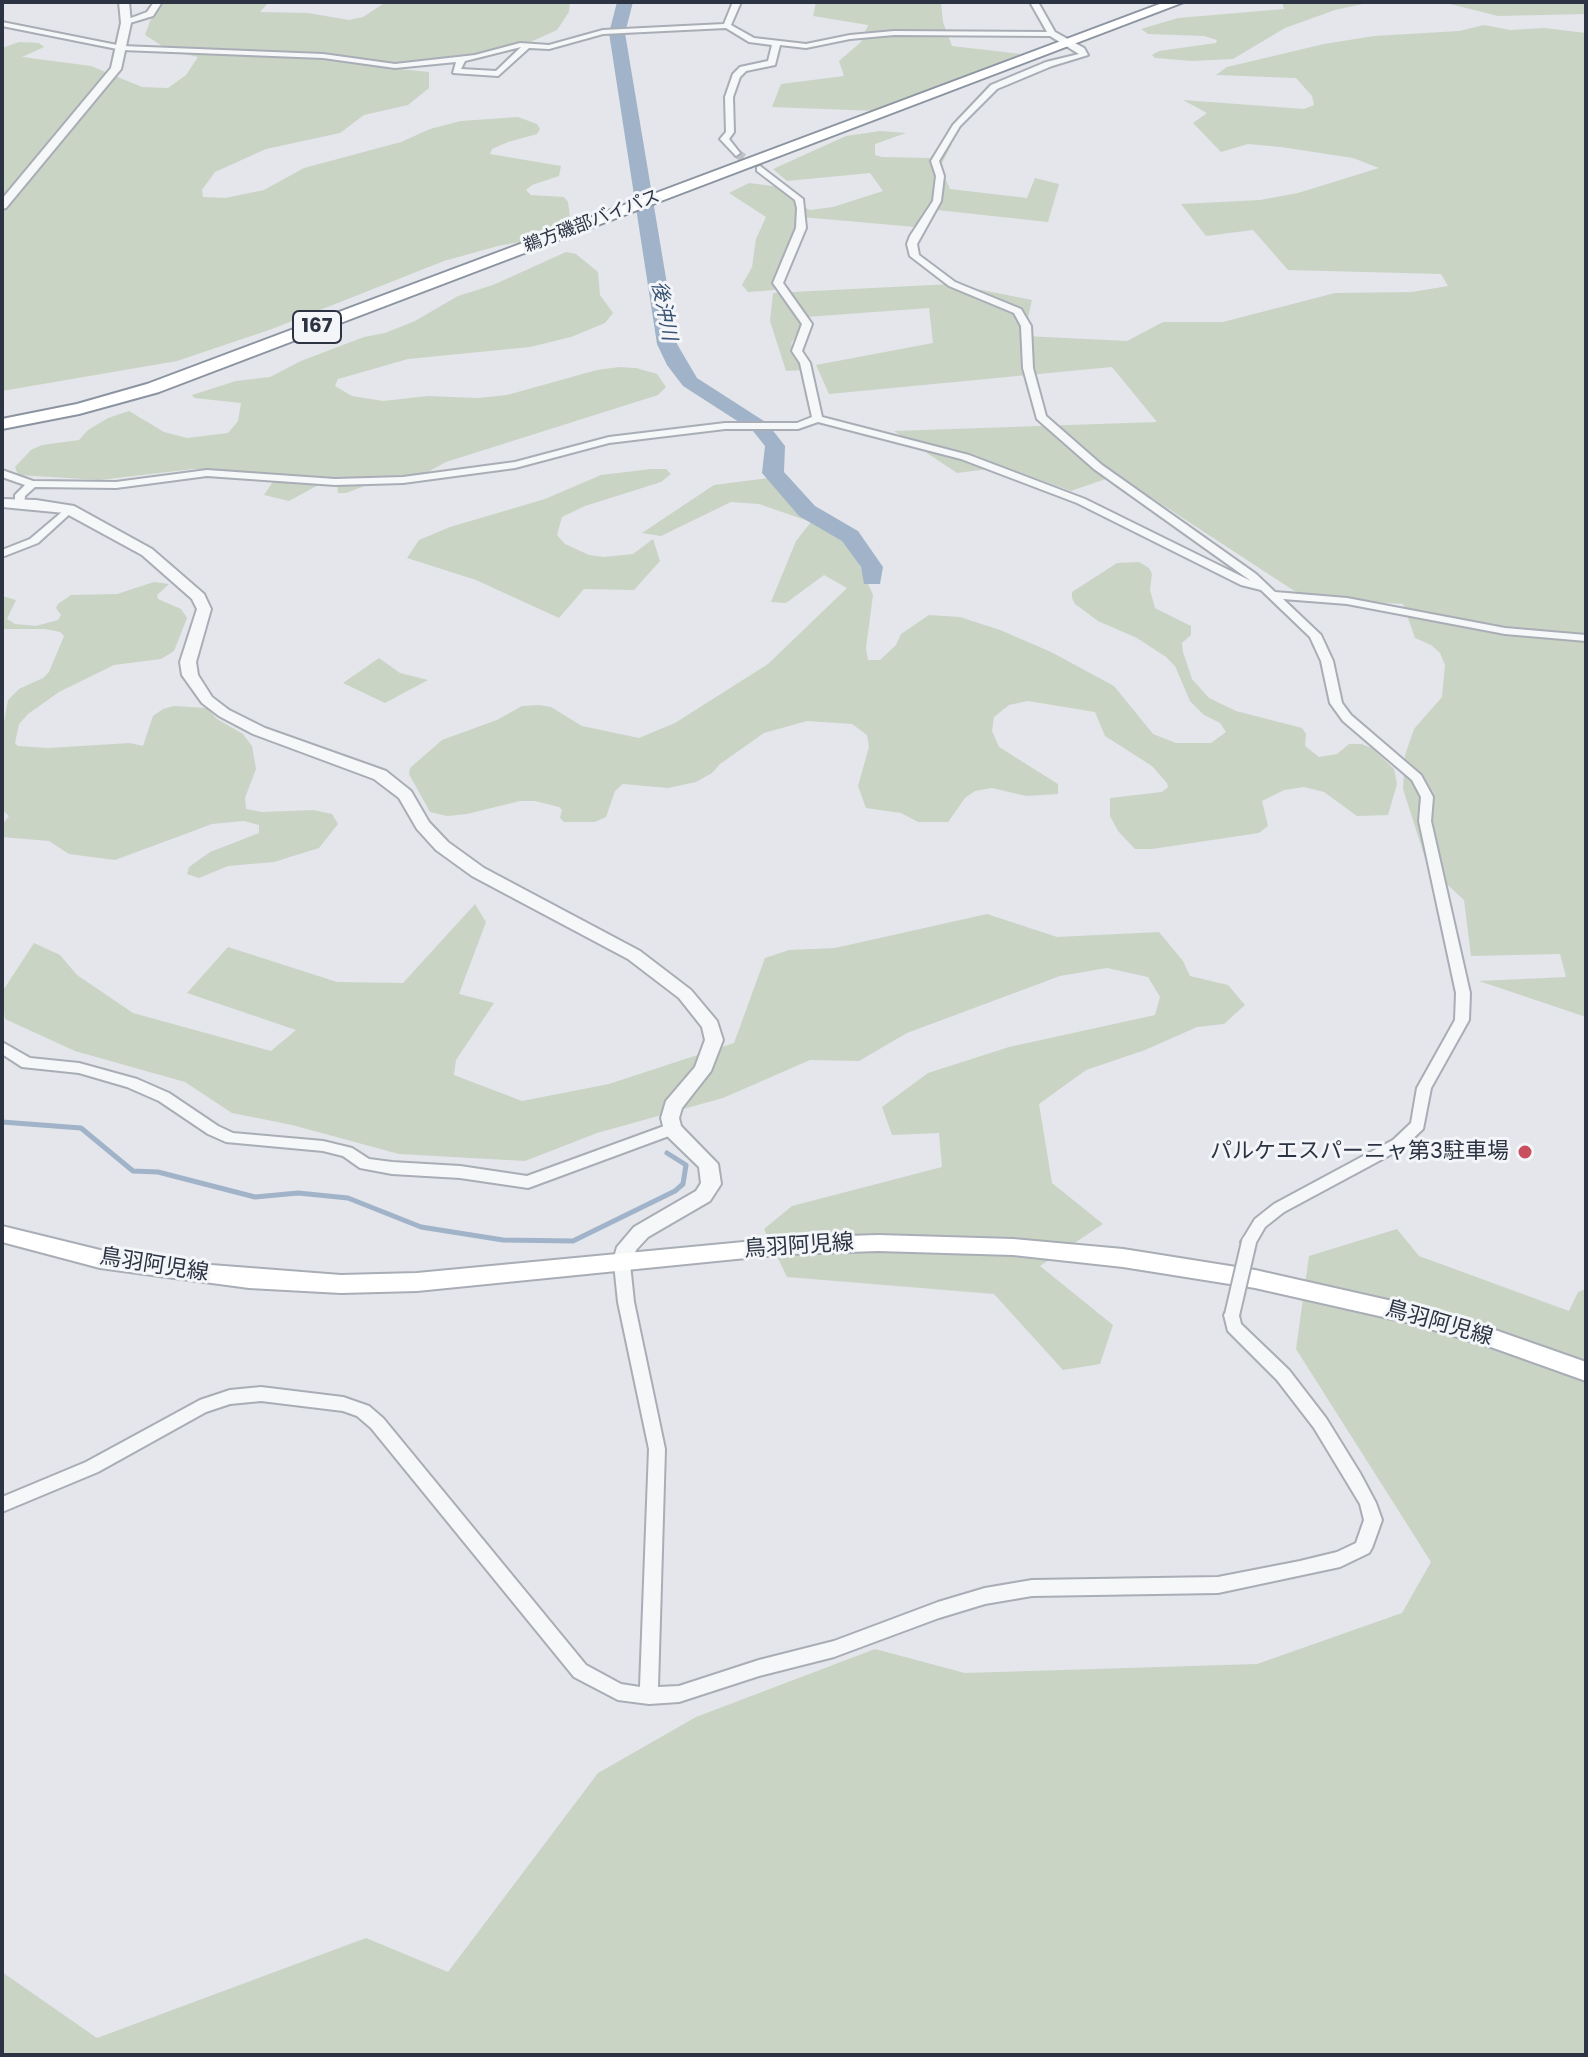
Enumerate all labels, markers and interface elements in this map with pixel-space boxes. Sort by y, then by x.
street label: 鵜方磯部バイパス [521,186,663,258]
water label: 後沖川 [645,279,681,343]
road number: 167 [293,311,341,343]
place label: パルケエスパーニャ第3駐車場 [1210,1139,1509,1165]
marker: パルケエスパーニャ第3駐車場 [1516,1143,1534,1161]
street label: 鳥羽阿児線 [743,1230,855,1264]
street label: 鳥羽阿児線 [98,1244,210,1288]
street label: 鳥羽阿児線 [1382,1296,1496,1352]

